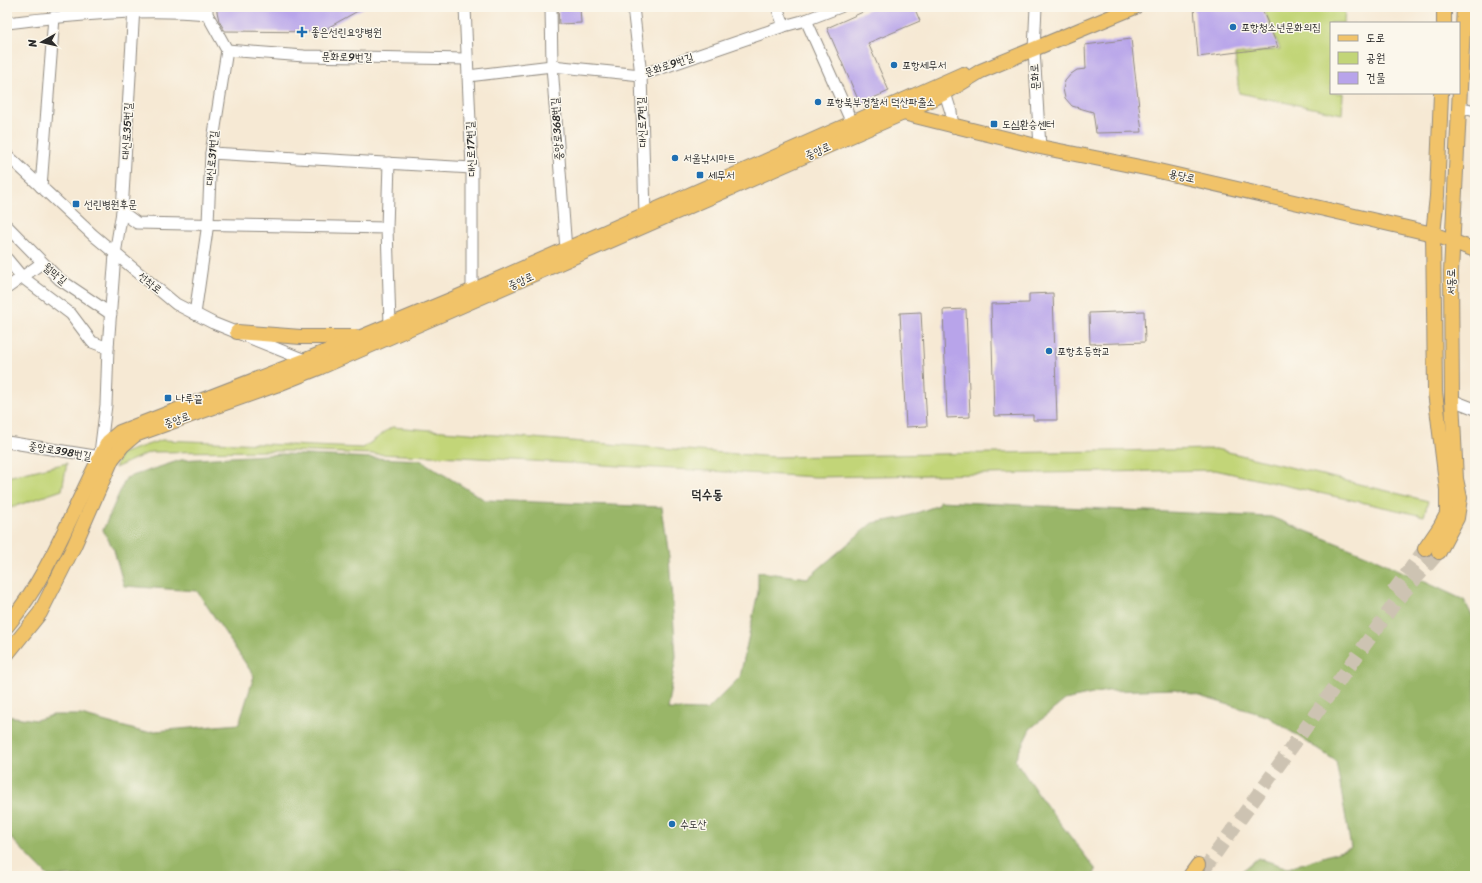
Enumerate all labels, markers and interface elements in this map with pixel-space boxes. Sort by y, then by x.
place label: 포항청소년문화의집 [1241,18,1321,37]
north arrow [22,22,62,62]
marker: 포항청소년문화의집 [1228,22,1238,32]
legend [1330,22,1460,94]
place label: 좋은선린요양병원 [311,23,382,42]
marker: 좋은선린요양병원 [296,26,308,38]
text: 도로 [1366,27,1385,49]
text: N [23,38,43,49]
street label: 문화로9번길 [321,47,373,67]
text: 공원 [1366,47,1385,69]
street label: 문화로9번길 [642,48,696,82]
place label: 포항세무서 [902,56,946,75]
marker: 포항세무서 [889,60,899,70]
street label: 문화로 [1025,63,1045,91]
text: 건물 [1366,67,1386,89]
place label: 포항북부경찰서 덕산파출소 [826,93,935,112]
street label: 대신로7번길 [632,96,652,148]
street label: 중앙로368번길 [545,97,569,161]
marker: 포항북부경찰서 덕산파출소 [813,97,823,107]
street label: 대신로35번길 [116,102,138,160]
place label: 도심환승센터 [1002,115,1055,134]
marker: 도심환승센터 [989,119,999,129]
street label: 대신로17번길 [461,121,481,177]
street label: 대신로31번길 [200,130,224,186]
street label: 중앙로 [802,137,834,165]
place label: 서울낚시마트 [683,149,736,168]
marker: 서울낚시마트 [670,153,680,163]
street label: 용당로 [1167,164,1197,188]
place label: 세무서 [708,166,735,185]
marker: 세무서 [695,170,705,180]
place label: 선린병원후문 [84,195,137,214]
marker: 선린병원후문 [71,199,81,209]
street label: 월막길 [39,258,71,290]
street label: 선착로 [134,267,166,299]
street label: 중앙로 [505,267,537,295]
street label: 서동로 [1442,269,1461,295]
place label: 포항초등학교 [1057,342,1110,361]
marker: 포항초등학교 [1044,346,1054,356]
place label: 나루끝 [176,389,203,408]
marker: 나루끝 [163,393,173,403]
street label: 중앙로 [161,407,193,433]
street label: 중앙로398번길 [27,436,93,466]
district label: 덕수동 [691,483,723,506]
place label: 수도산 [680,815,707,834]
marker: 수도산 [667,819,677,829]

